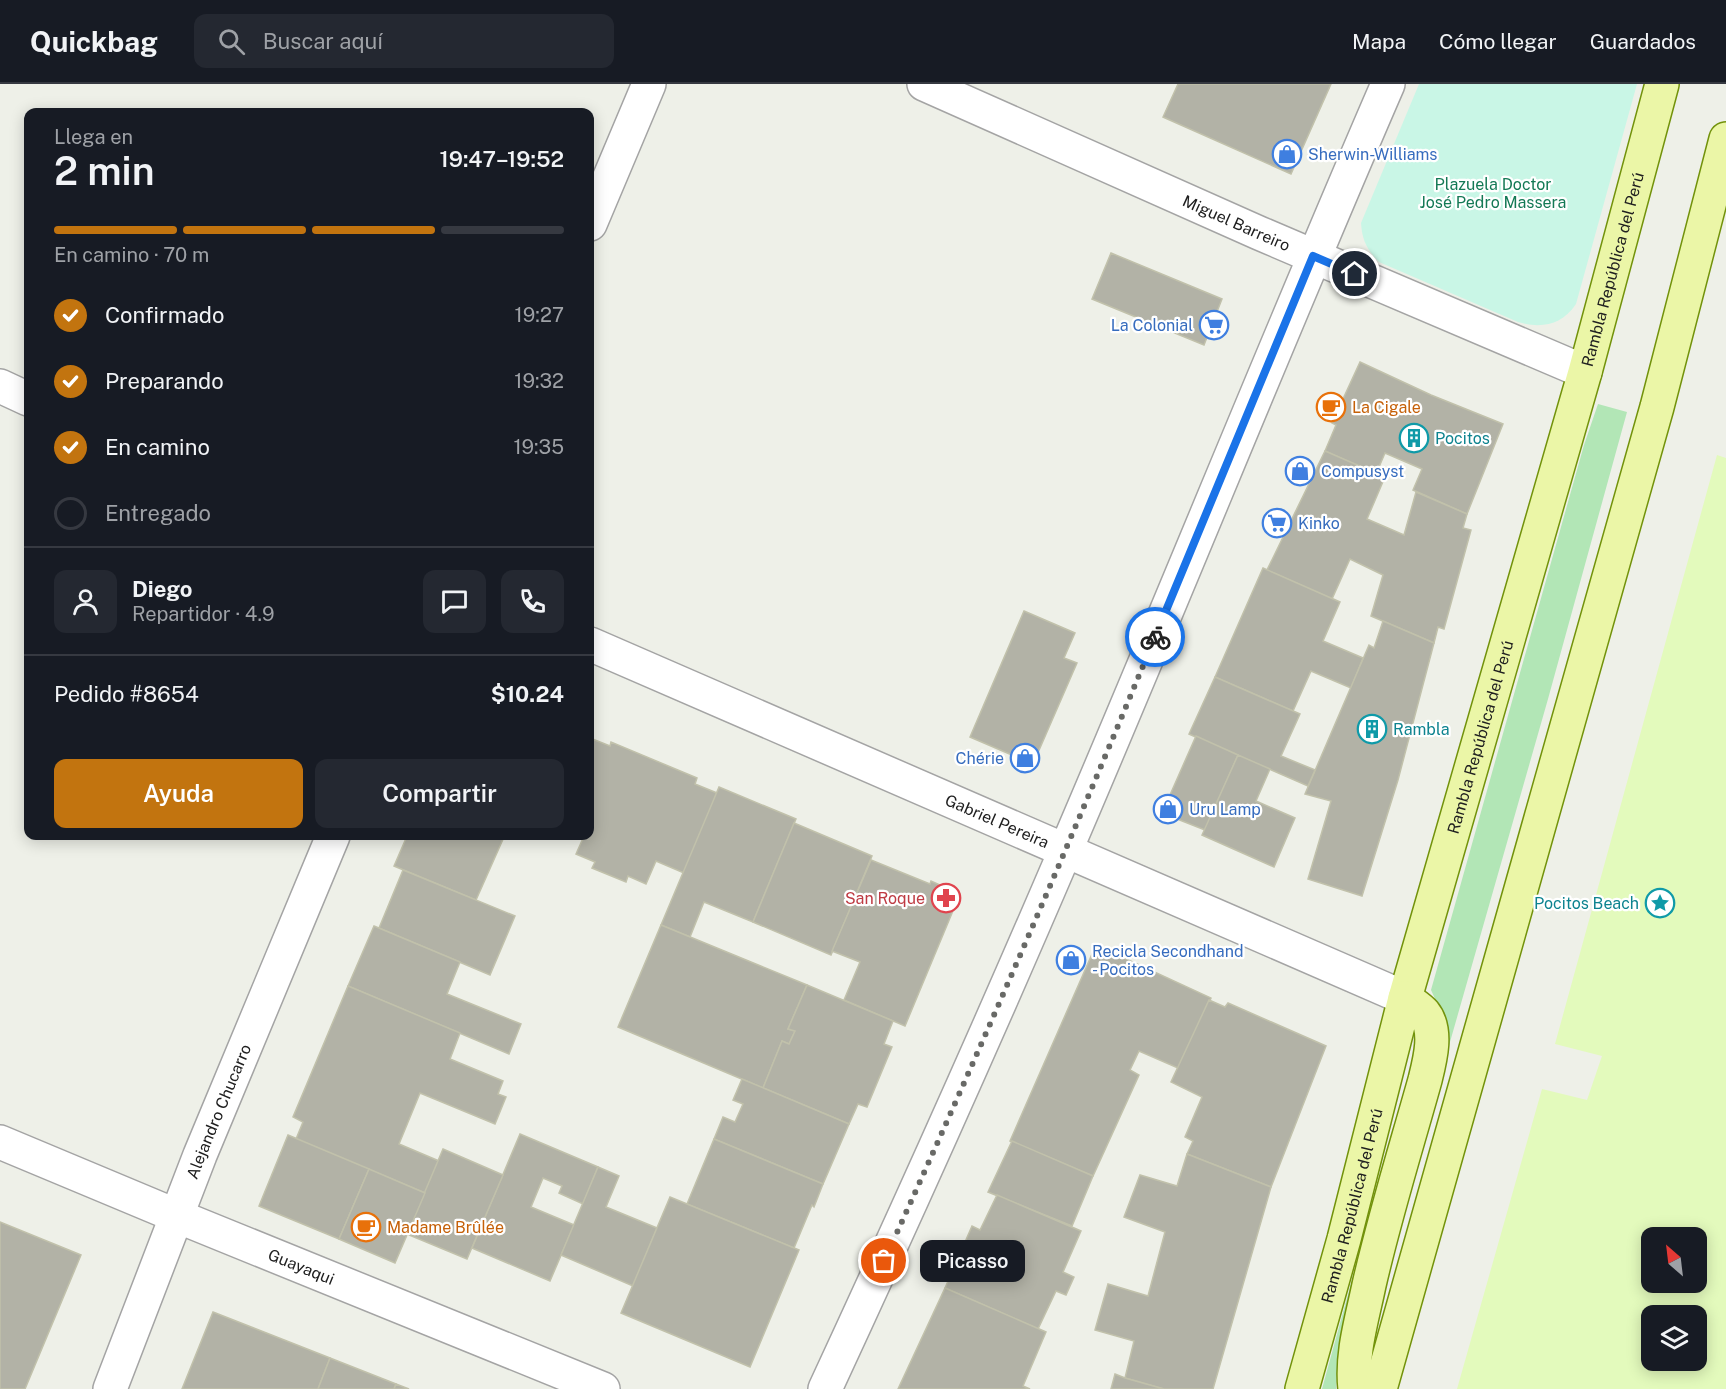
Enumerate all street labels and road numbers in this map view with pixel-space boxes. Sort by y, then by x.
street label: Rambla República del Perú [1577,170,1648,369]
street label: Miguel Barreiro [1180,191,1293,255]
street label: Rambla República del Perú [1443,638,1517,836]
street label: Gabriel Pereira [942,790,1052,852]
street label: Alejandro Chucarro [182,1041,255,1182]
street label: Rambla República del Perú [1317,1106,1386,1305]
street label: Guayaqui [265,1245,337,1288]

